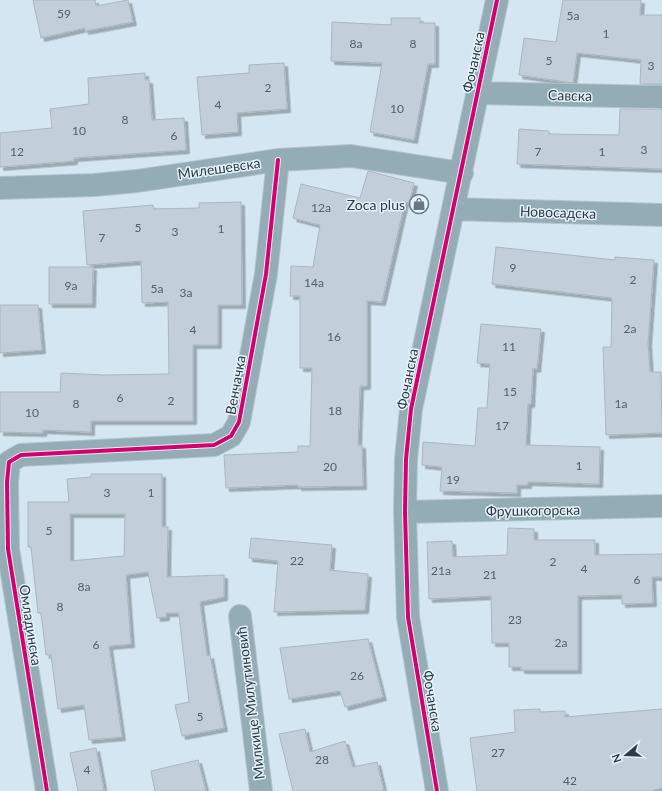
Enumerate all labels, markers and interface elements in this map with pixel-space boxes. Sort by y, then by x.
house number: 59 [57,6,71,21]
house number: 5a [567,8,579,23]
house number: 1 [603,26,610,41]
street label: Фочанска [458,30,488,94]
house number: 8a [350,36,362,51]
house number: 8 [410,36,417,51]
house number: 5 [546,53,553,68]
house number: 3 [648,58,655,73]
house number: 2 [265,80,272,95]
street label: Савска [548,86,592,104]
house number: 4 [215,97,222,112]
house number: 10 [390,101,404,116]
house number: 8 [122,112,129,127]
house number: 10 [72,123,86,138]
house number: 6 [171,128,178,143]
house number: 3 [641,142,648,157]
house number: 12 [10,144,24,159]
house number: 7 [535,144,542,159]
house number: 1 [599,144,606,159]
street label: Милешевска [177,154,261,182]
shop icon: Zoca plus [408,193,430,215]
place label: Zoca plus [347,196,405,213]
house number: 12a [311,200,331,215]
street label: Новосадска [520,202,596,222]
house number: 5 [135,220,142,235]
house number: 1 [218,221,225,236]
house number: 3 [172,224,179,239]
house number: 7 [99,230,106,245]
house number: 9 [510,260,517,275]
house number: 2 [630,272,637,287]
house number: 14a [304,275,324,290]
house number: 9a [65,278,77,293]
house number: 5a [151,281,163,296]
house number: 3a [180,285,192,300]
house number: 2a [624,321,636,336]
house number: 4 [190,322,197,337]
house number: 16 [327,329,341,344]
house number: 11 [502,339,516,354]
street label: Фочанска [393,347,421,411]
street label: Венчачка [221,354,249,416]
house number: 15 [503,384,517,399]
house number: 6 [117,390,124,405]
house number: 2 [168,393,175,408]
house number: 8 [73,396,80,411]
house number: 1a [615,396,627,411]
house number: 18 [328,403,342,418]
house number: 10 [25,405,39,420]
house number: 17 [495,418,509,433]
house number: 1 [576,458,583,473]
house number: 20 [323,459,337,474]
house number: 19 [446,472,460,487]
house number: 3 [104,485,111,500]
house number: 1 [148,485,155,500]
street label: Фрушкогорска [486,501,580,519]
house number: 5 [46,523,53,538]
house number: 22 [290,553,304,568]
house number: 2 [550,554,557,569]
house number: 4 [581,561,588,576]
house number: 21a [431,563,451,578]
house number: 21 [483,567,497,582]
house number: 6 [634,572,641,587]
house number: 8a [78,579,90,594]
street label: Омладинска [16,583,46,667]
house number: 8 [57,599,64,614]
house number: 23 [508,612,522,627]
street label: Милкице Милутиновић [232,626,268,780]
house number: 2a [555,635,567,650]
house number: 6 [93,637,100,652]
house number: 26 [350,668,364,683]
street label: Фочанска [420,669,446,733]
house number: 5 [197,709,204,724]
north arrow [606,735,646,775]
house number: 27 [491,745,505,760]
house number: 28 [315,752,329,767]
text: N [609,752,624,765]
house number: 4 [84,762,91,777]
house number: 42 [563,773,577,788]

